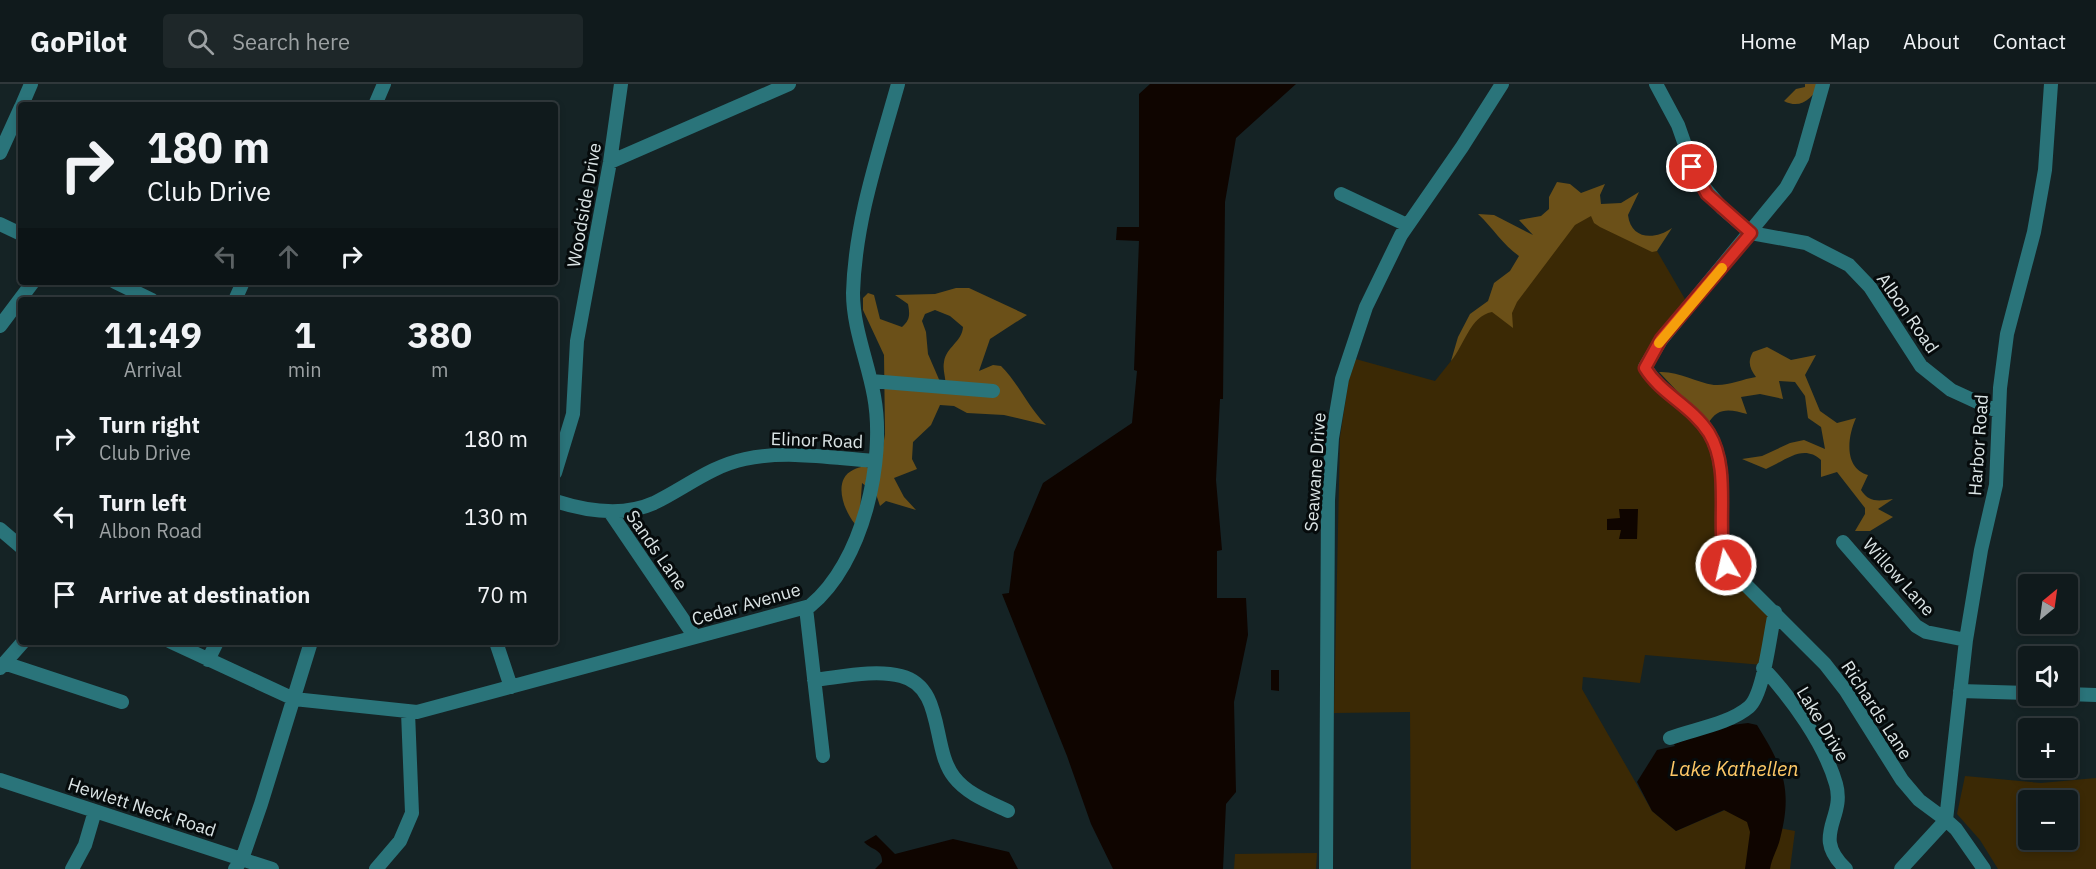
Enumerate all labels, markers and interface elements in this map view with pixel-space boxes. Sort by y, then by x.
search box [163,14,583,68]
text: GoPilot [30,23,127,60]
icon: search [184,25,217,58]
text: Search here [232,27,350,56]
text: Home [1740,27,1797,55]
text: Map [1830,27,1870,55]
text: About [1903,27,1960,55]
text: Contact [1993,27,2066,55]
text: 180 m [147,120,270,175]
icon: right [48,126,126,204]
street label: Woodside Drive [562,141,606,269]
pin [1666,141,1717,192]
icon: arrive [1675,150,1708,183]
text: Club Drive [147,173,271,208]
icon: left [209,240,242,273]
icon: ahead [272,240,305,273]
icon: right [335,240,368,273]
street label: Albon Road [1872,268,1944,358]
text: 11:49 [104,311,202,358]
text: 1 [294,311,316,358]
text: 380 [407,311,472,358]
text: Arrival [124,356,182,383]
text: min [288,356,322,383]
text: m [431,356,449,383]
street label: Harbor Road [1963,393,1993,497]
text: Turn right [99,410,200,439]
street label: Seawane Drive [1299,412,1331,532]
icon: right [48,422,81,455]
text: 180 m [464,424,528,453]
street label: Elinor Road [770,427,864,453]
text: Club Drive [99,439,191,466]
text: Turn left [99,488,187,517]
icon: left [48,500,81,533]
text: 130 m [464,502,528,531]
street label: Sands Lane [621,506,693,595]
text: Albon Road [99,517,202,544]
position arrow [1694,533,1758,597]
street label: Willow Lane [1858,533,1940,621]
north arrow [2018,574,2078,634]
map controls [2018,574,2078,850]
street label: Cedar Avenue [689,577,803,631]
icon: arrive [48,578,81,611]
text: Arrive at destination [99,580,310,609]
text: 70 m [477,580,528,609]
button: sound [2018,646,2078,706]
street label: Richards Lane [1836,656,1918,764]
street label: Lake Drive [1792,682,1854,766]
button: + [2018,718,2078,778]
water label: Lake Kathellen [1670,755,1798,782]
street label: Hewlett Neck Road [65,772,219,842]
button: − [2018,790,2078,850]

